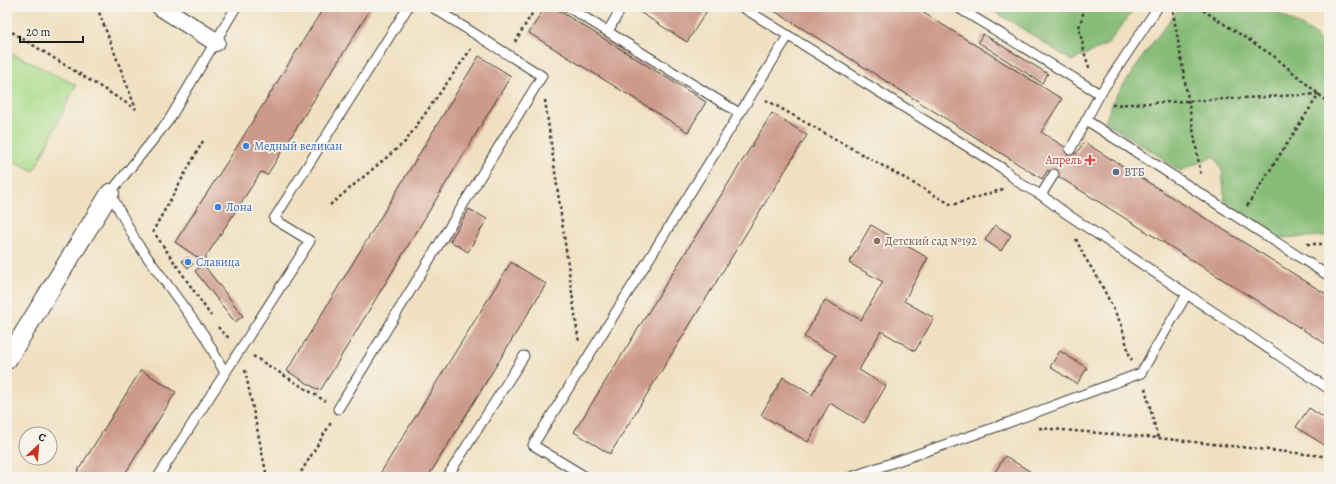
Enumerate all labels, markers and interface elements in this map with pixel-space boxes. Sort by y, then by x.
scale bar [20,18,83,44]
text: 20 m [26,24,50,40]
place label: Медный великан [254,138,342,154]
marker: Медный великан [241,141,251,151]
place label: Апрель [1044,152,1083,168]
marker: Апрель [1085,155,1095,165]
place label: ВТБ [1124,164,1145,180]
marker: ВТБ [1111,167,1121,177]
place label: Лона [226,199,253,215]
marker: Лона [213,202,223,212]
place label: Детский сад №192 [885,233,977,249]
marker: Детский сад №192 [872,236,882,246]
place label: Славица [196,254,240,270]
marker: Славица [183,257,193,267]
north arrow [18,426,58,466]
text: С [36,429,49,446]

